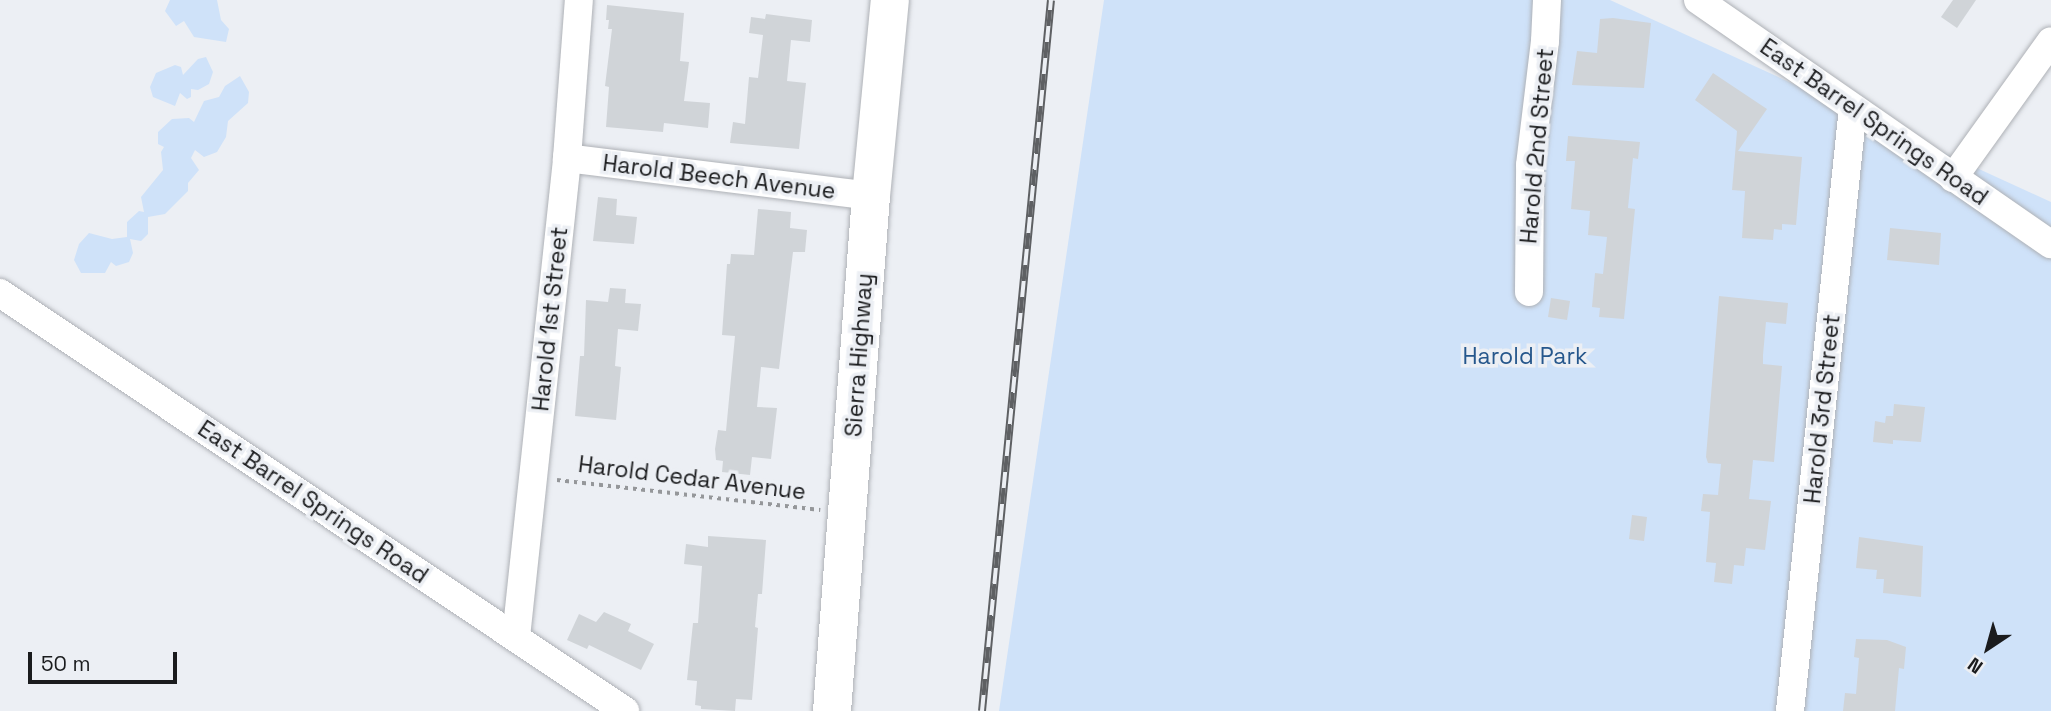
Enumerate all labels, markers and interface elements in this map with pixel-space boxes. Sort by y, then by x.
street label: East Barrel Springs Road [1755,33,1993,211]
street label: Harold 2nd Street [1515,47,1559,245]
street label: Harold Beech Avenue [601,149,837,205]
street label: Harold 1st Street [527,225,573,413]
street label: Sierra Highway [840,272,878,438]
street label: Harold 3rd Street [1798,313,1846,505]
park label: Harold Park [1463,342,1587,370]
street label: East Barrel Springs Road [193,415,433,589]
street label: Harold Cedar Avenue [576,450,808,506]
north arrow [1953,613,2023,683]
scale bar [32,638,180,682]
text: 50 m [41,650,91,677]
text: N [1963,652,1988,679]

